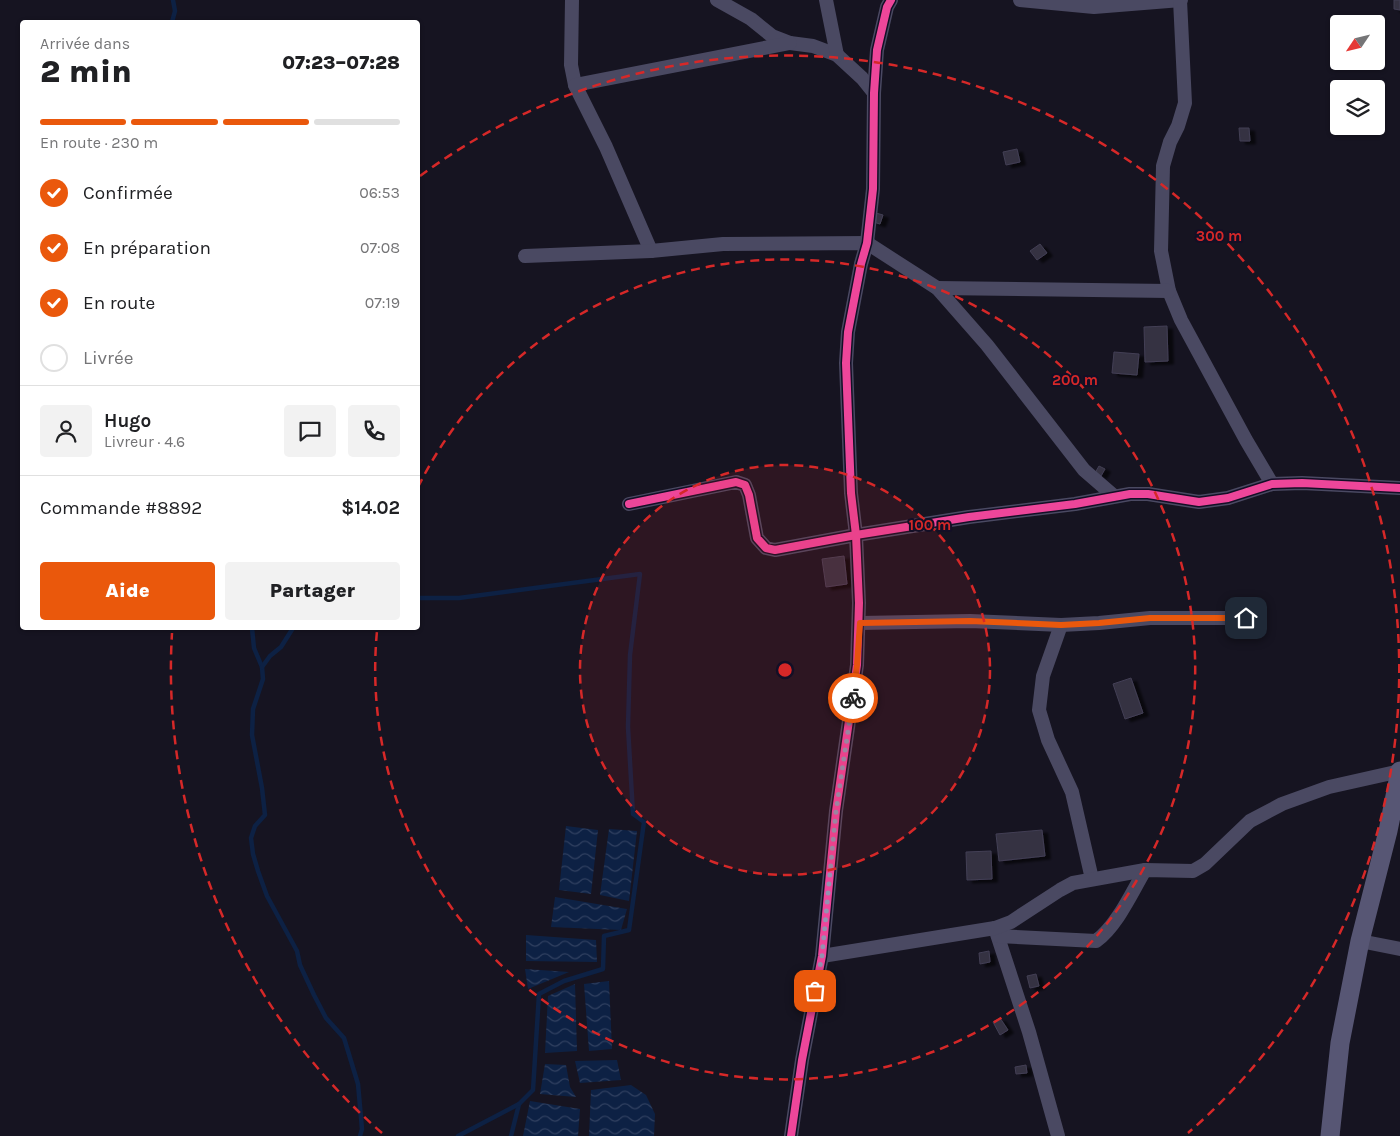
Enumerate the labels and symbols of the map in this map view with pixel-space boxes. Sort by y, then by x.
north arrow [1330,15,1385,70]
text: 300 m [1196,227,1242,245]
text: 200 m [1052,371,1098,389]
text: 100 m [909,516,951,534]
pin [1225,597,1267,639]
centre of rings [776,661,794,679]
courier [828,673,878,723]
pin [794,970,836,1012]

